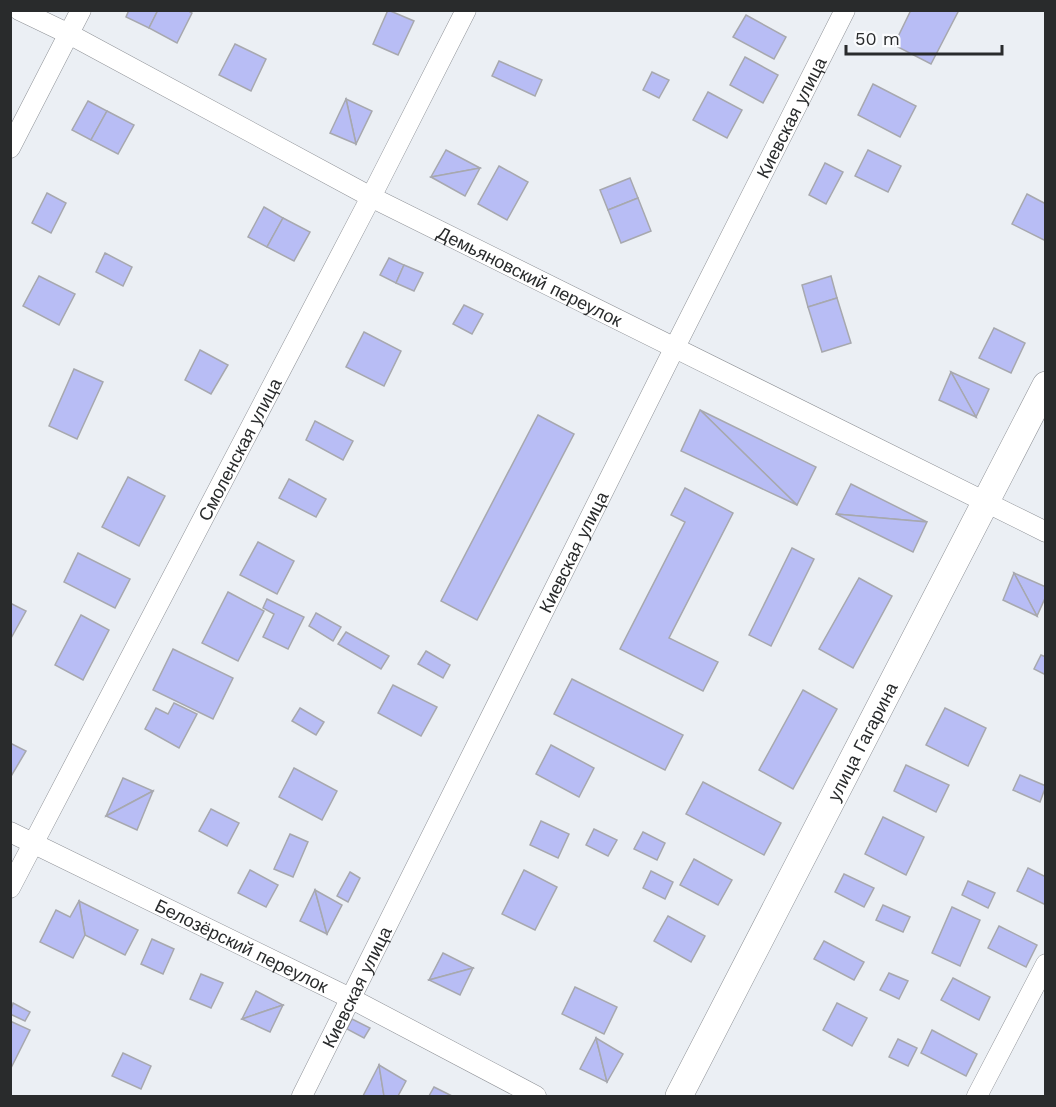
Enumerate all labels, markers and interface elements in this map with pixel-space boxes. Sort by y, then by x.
scale bar [846,18,1002,56]
text: 50 m [855,28,900,49]
street label: Киевская улица [752,52,831,181]
street label: Демьяновский переулок [434,221,626,330]
street label: Смоленская улица [193,373,286,524]
street label: Киевская улица [534,487,612,616]
street label: улица Гагарина [823,678,902,804]
street label: Белозёрский переулок [152,894,332,996]
street label: Киевская улица [317,922,396,1051]

